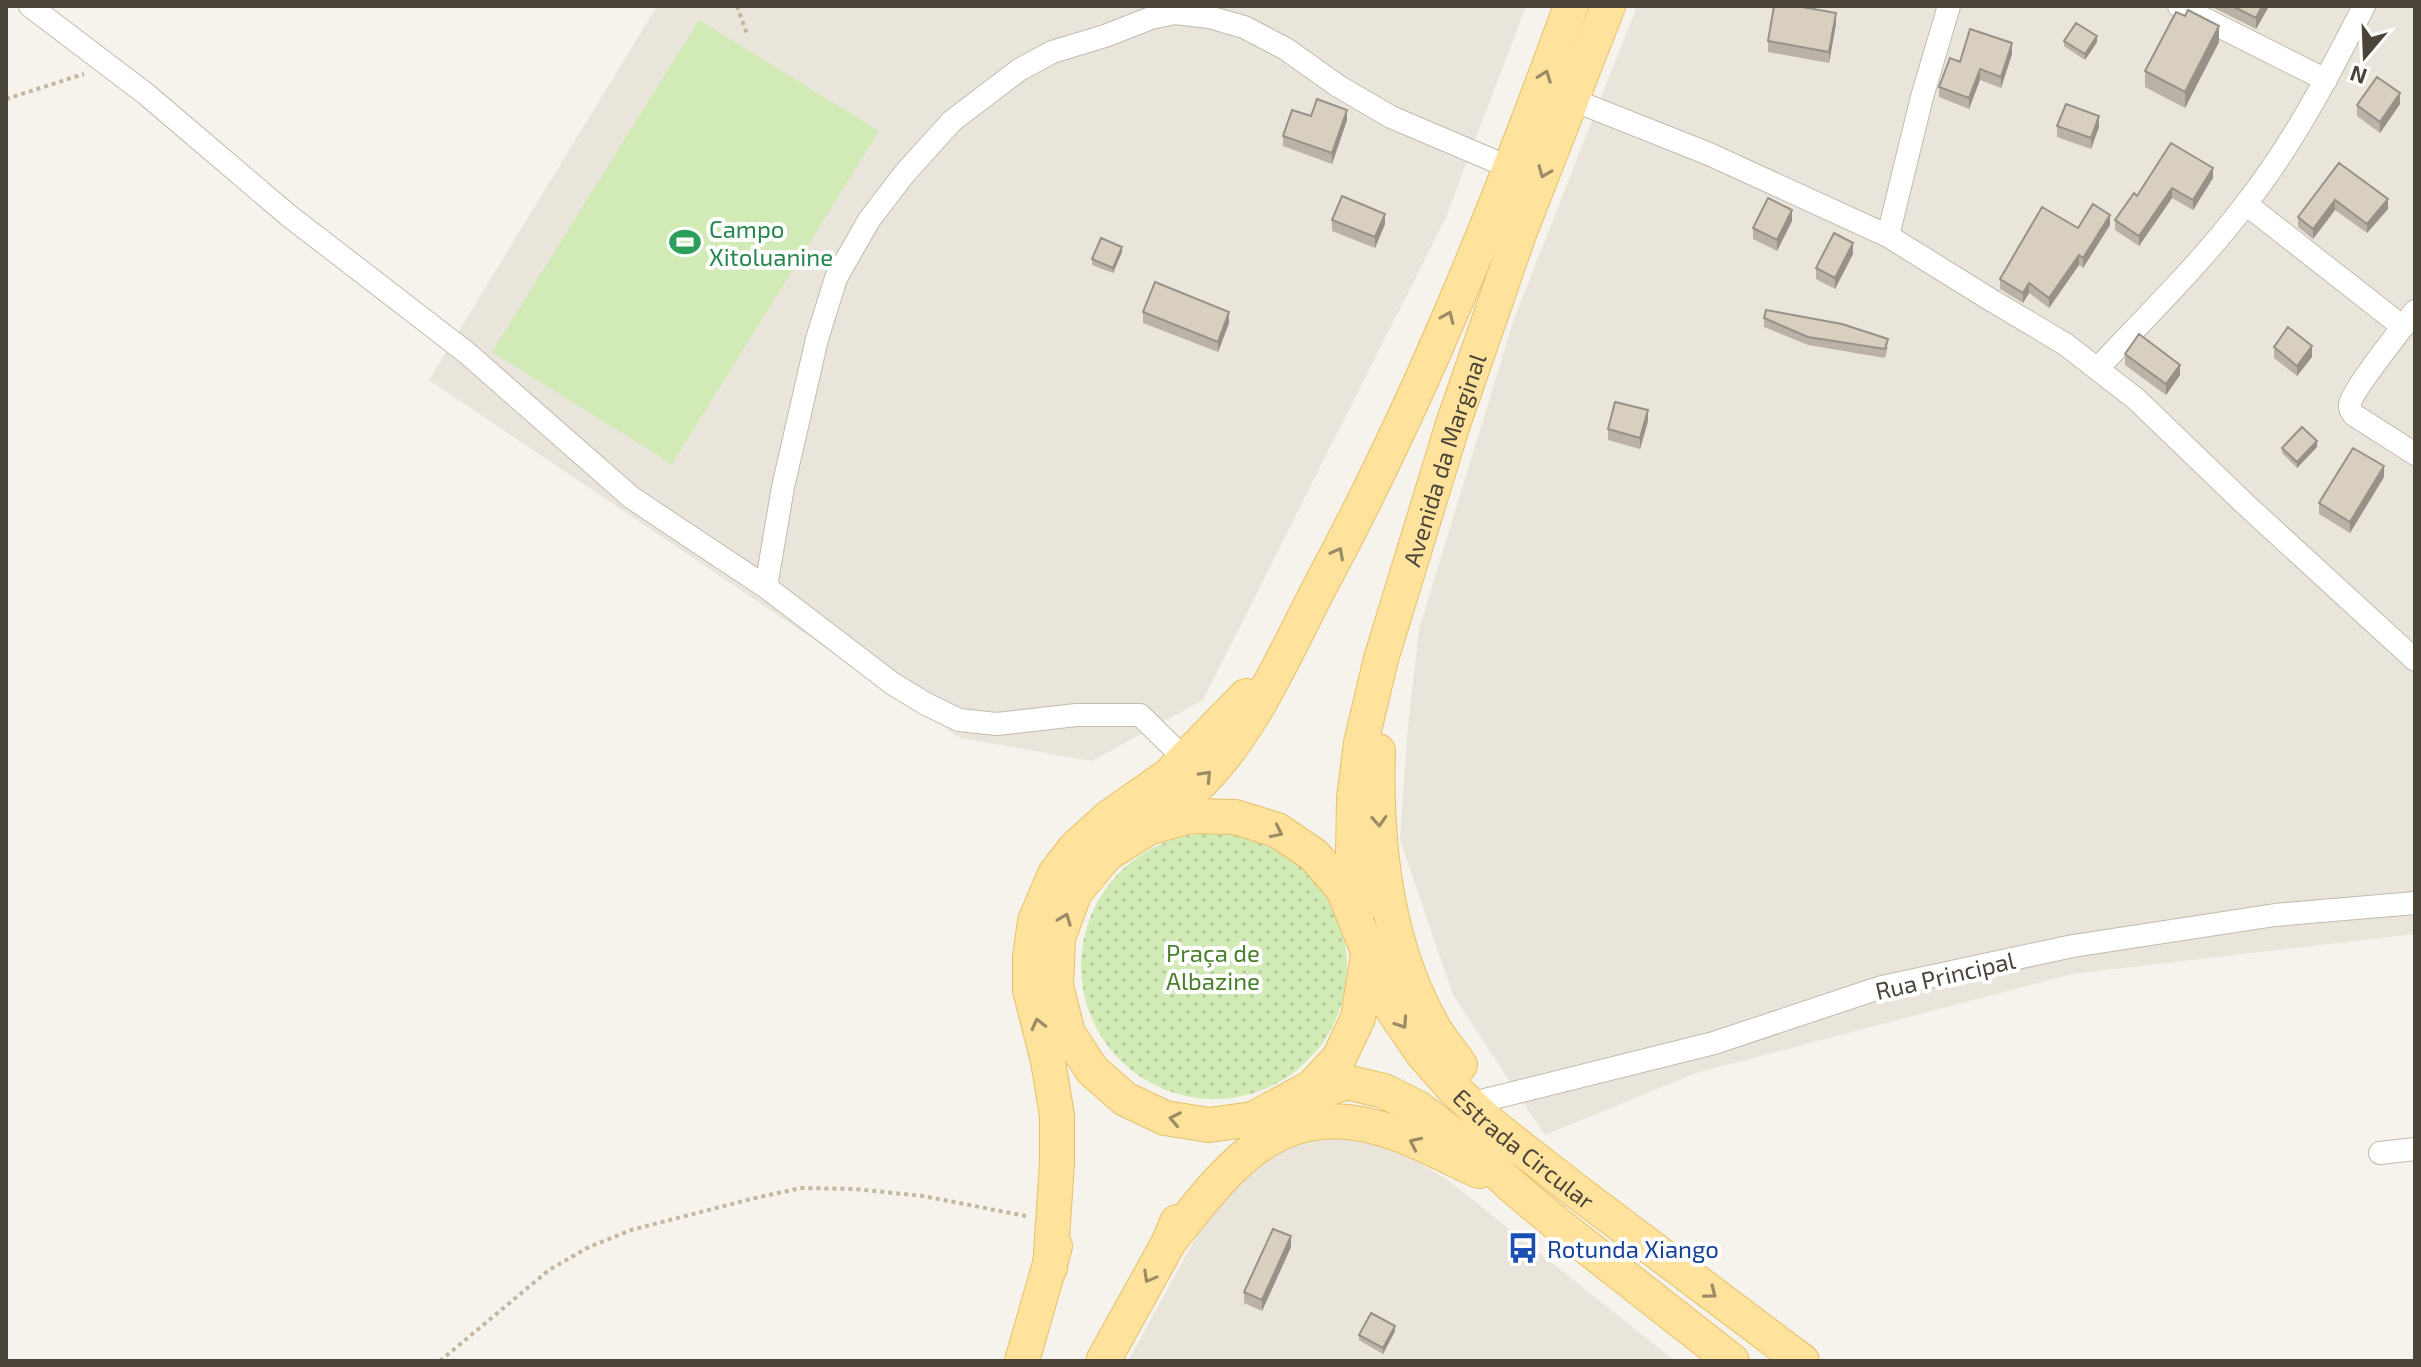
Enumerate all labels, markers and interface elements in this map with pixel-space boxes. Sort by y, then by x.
north arrow [2325,16,2405,96]
text: N [2346,61,2370,91]
one-way arrow [1535,70,1552,84]
one-way arrow [1537,164,1553,178]
place label: Campo Xitoluanine [709,214,833,271]
sports icon: Campo Xitoluanine [668,225,702,259]
one-way arrow [1438,311,1455,325]
street label: Avenida da Marginal [1396,349,1491,570]
one-way arrow [1328,547,1344,562]
one-way arrow [1196,770,1210,785]
one-way arrow [1371,815,1388,828]
one-way arrow [1269,822,1284,838]
one-way arrow [1055,913,1072,927]
park label: Praça de Albazine [1166,938,1260,995]
street label: Rua Principal [1872,945,2018,1005]
one-way arrow [1393,1015,1408,1029]
one-way arrow [1030,1018,1047,1032]
street label: Estrada Circular [1448,1082,1601,1215]
one-way arrow [1169,1112,1182,1129]
one-way arrow [1409,1137,1424,1153]
bus stop icon: Rotunda Xiango [1506,1231,1540,1265]
place label: Rotunda Xiango [1547,1234,1719,1263]
one-way arrow [1143,1268,1159,1282]
one-way arrow [1702,1283,1717,1297]

